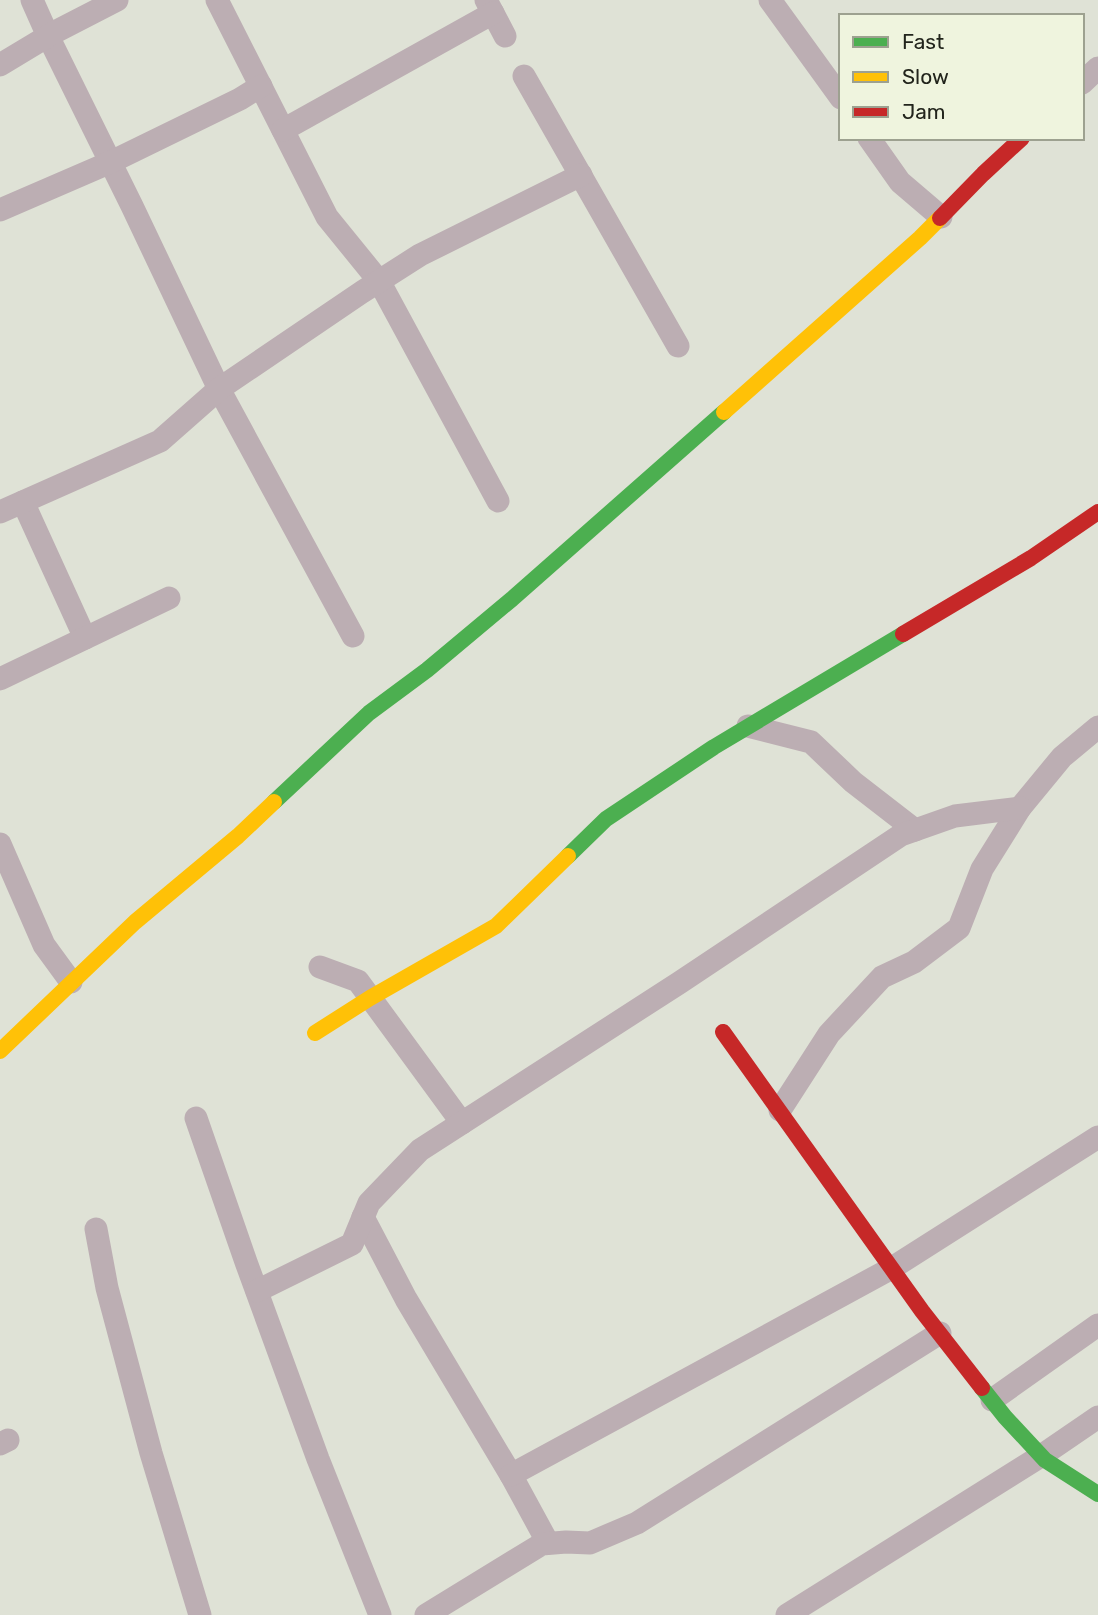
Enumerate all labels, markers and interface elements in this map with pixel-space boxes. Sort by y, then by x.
legend [839,14,1084,140]
text: Fast [902,29,944,54]
text: Slow [902,64,949,89]
text: Jam [902,99,946,124]

